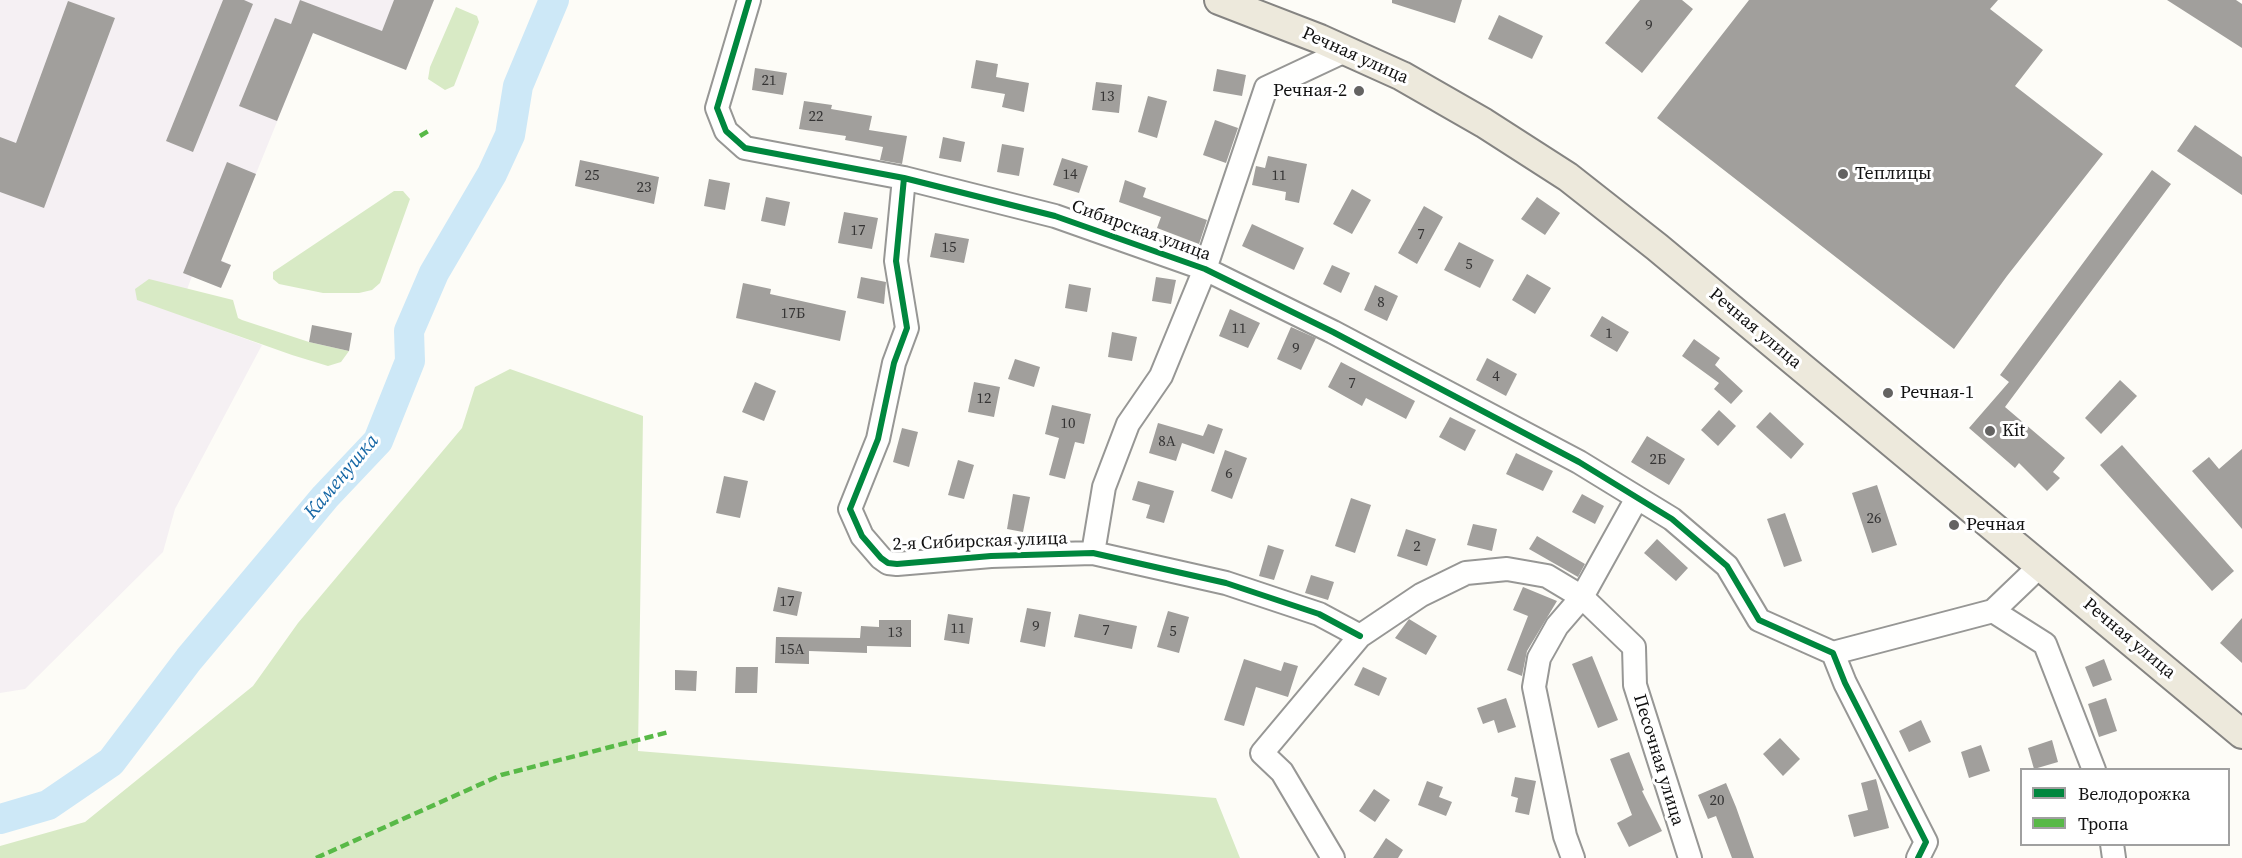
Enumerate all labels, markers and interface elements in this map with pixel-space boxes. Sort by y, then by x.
house number: 9 [1645,17,1653,35]
street label: Речная улица [1298,23,1412,89]
house number: 21 [762,72,776,90]
place label: Речная-2 [1273,80,1347,102]
marker: Речная-2 [1352,84,1366,98]
house number: 13 [1100,88,1114,106]
house number: 22 [809,108,823,126]
place label: Теплицы [1855,163,1932,185]
house number: 14 [1063,166,1077,184]
house number: 25 [585,167,599,185]
house number: 11 [1272,167,1286,185]
marker: Теплицы [1836,167,1850,181]
house number: 23 [637,179,651,197]
street label: Сибирская улица [1068,196,1214,266]
house number: 17 [851,222,865,240]
house number: 7 [1417,226,1425,244]
house number: 15 [942,239,956,257]
house number: 5 [1465,256,1473,274]
street label: Речная улица [1704,284,1806,374]
house number: 8 [1377,294,1385,312]
house number: 17Б [781,305,805,323]
house number: 11 [1232,320,1246,338]
house number: 1 [1605,325,1613,343]
house number: 9 [1292,340,1300,358]
house number: 4 [1492,368,1500,386]
house number: 7 [1348,375,1356,393]
place label: Речная-1 [1900,382,1974,404]
marker: Речная-1 [1881,386,1895,400]
house number: 12 [977,390,991,408]
house number: 10 [1061,415,1075,433]
place label: Kit [2002,420,2025,442]
marker: Kit [1983,424,1997,438]
water label: Каменушка [300,430,384,524]
house number: 8А [1158,433,1176,451]
house number: 2Б [1650,451,1666,469]
house number: 6 [1225,465,1233,483]
house number: 26 [1867,510,1881,528]
place label: Речная [1966,514,2025,536]
marker: Речная [1947,518,1961,532]
street label: 2-я Сибирская улица [892,528,1068,556]
house number: 2 [1413,538,1421,556]
house number: 17 [780,593,794,611]
street label: Речная улица [2078,594,2180,684]
house number: 9 [1032,618,1040,636]
house number: 11 [951,620,965,638]
house number: 7 [1102,622,1110,640]
house number: 5 [1169,623,1177,641]
house number: 13 [888,624,902,642]
house number: 15А [780,641,804,659]
street label: Песочная улица [1628,692,1688,828]
legend [2020,768,2230,846]
text: Велодорожка [2078,781,2190,806]
house number: 20 [1710,792,1724,810]
text: Тропа [2078,811,2128,836]

